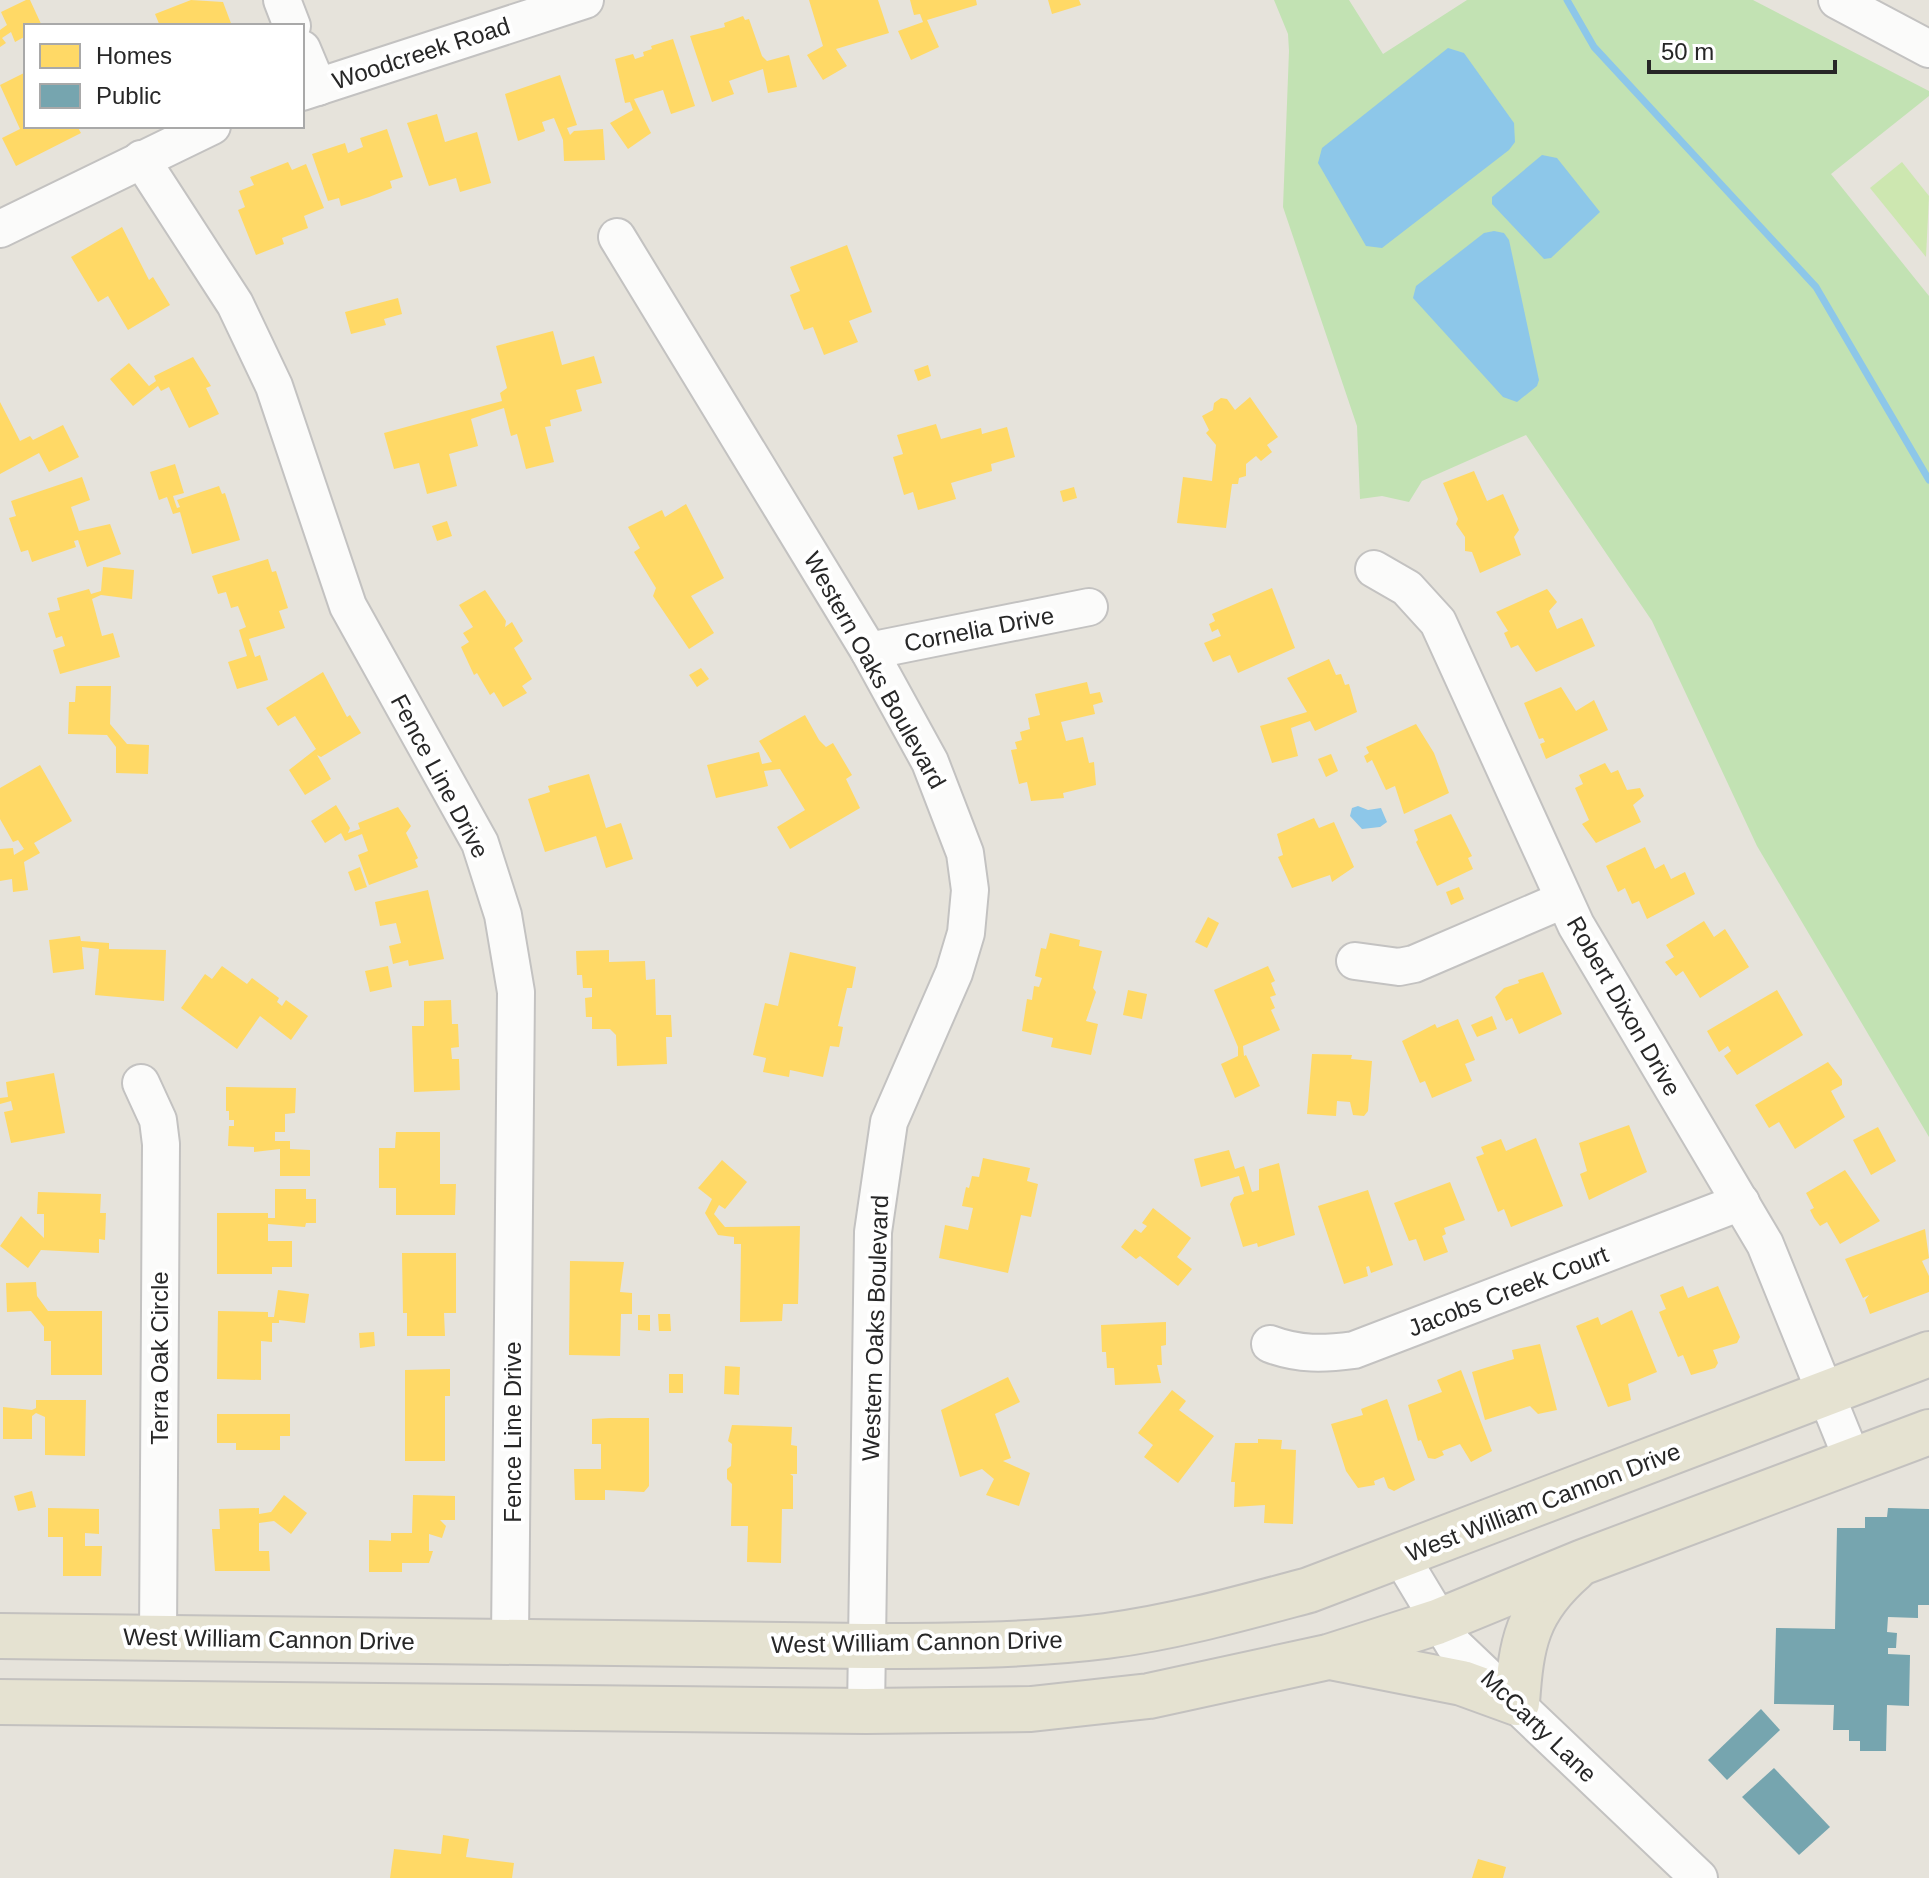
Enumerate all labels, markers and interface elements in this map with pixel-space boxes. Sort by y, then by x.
street label: Woodcreek Road [329,12,513,94]
legend [24,24,304,128]
scale bar [1649,24,1835,74]
text: 50 m [1661,38,1714,65]
text: Homes [96,42,172,69]
text: Public [96,82,161,109]
street label: Western Oaks Boulevard [799,547,951,793]
street label: Cornelia Drive [902,601,1056,657]
street label: Fence Line Drive [385,690,495,862]
street label: Robert Dixon Drive [1562,911,1686,1101]
street label: Western Oaks Boulevard [857,1194,893,1462]
street label: Jacobs Creek Court [1404,1240,1612,1342]
street label: Terra Oak Circle [146,1271,173,1445]
street label: Fence Line Drive [499,1341,526,1523]
street label: West William Cannon Drive [1402,1437,1684,1567]
street label: West William Cannon Drive [123,1623,415,1655]
street label: West William Cannon Drive [771,1626,1063,1658]
street label: McCarty Lane [1476,1664,1602,1788]

